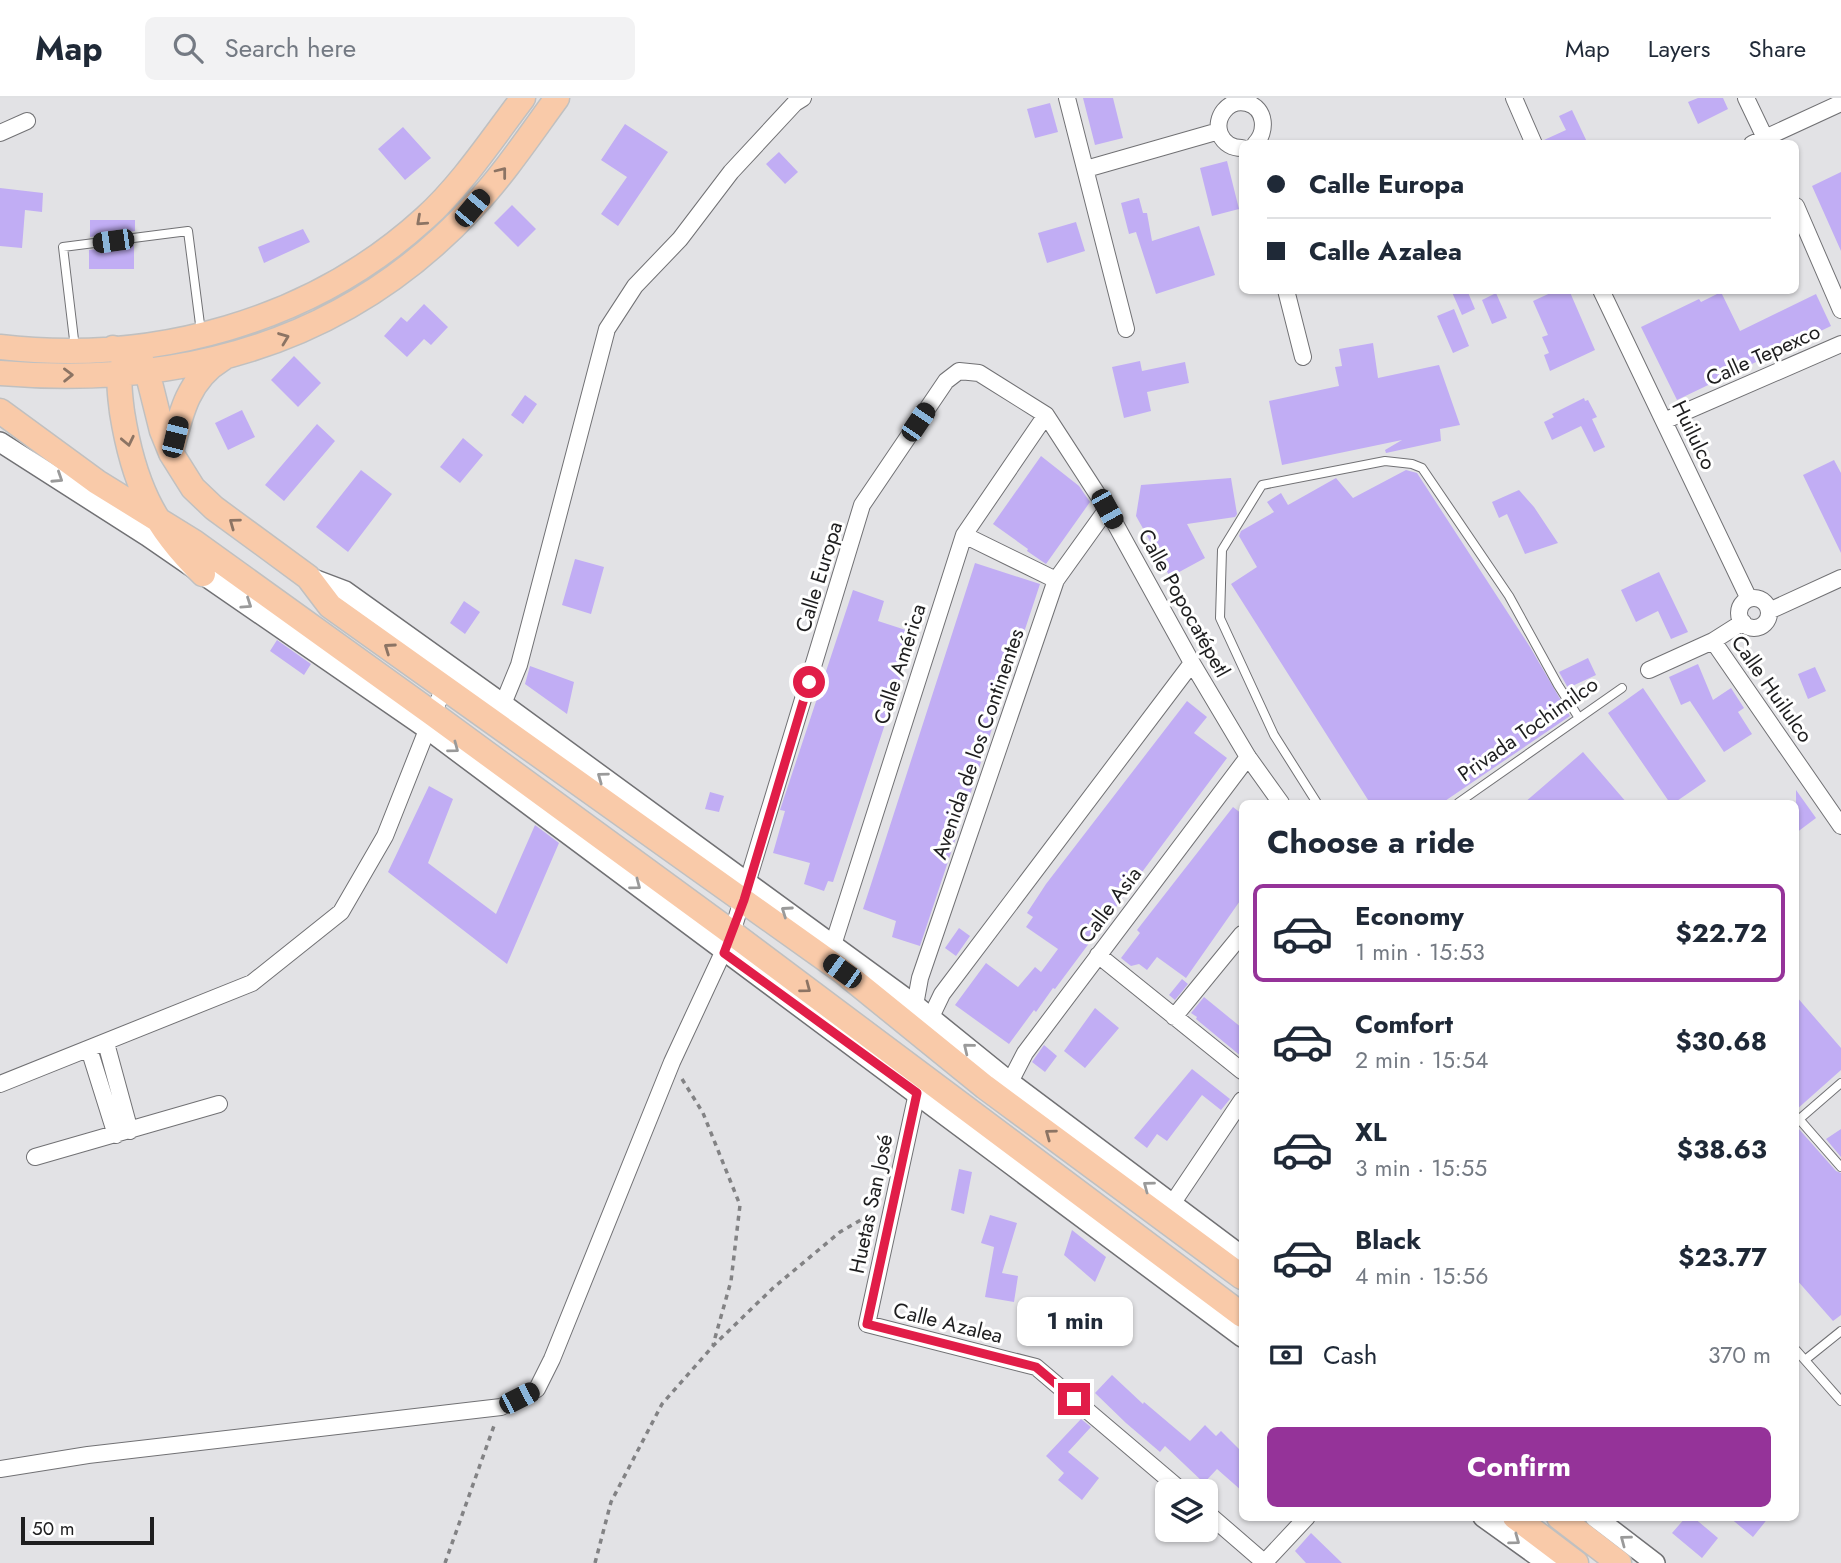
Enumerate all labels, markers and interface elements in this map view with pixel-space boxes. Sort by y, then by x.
search box [145,17,635,80]
text: Map [35,25,103,72]
icon: search [169,29,207,67]
text: Search here [225,29,356,67]
text: Map [1565,31,1610,66]
text: Layers [1648,31,1710,66]
text: Share [1748,31,1806,66]
text: Calle Europa [1309,165,1464,203]
one-way arrow [493,168,506,180]
car [451,185,494,231]
one-way arrow [416,213,429,225]
car [91,228,136,254]
text: Calle Azalea [1309,232,1462,270]
street label: Calle Tepexco [1701,316,1825,394]
one-way arrow [278,332,290,346]
one-way arrow [63,367,74,383]
street label: Huilulco [1664,395,1724,475]
car [898,399,939,445]
car [160,414,191,460]
one-way arrow [119,435,134,447]
one-way arrow [50,470,63,483]
car [1088,486,1127,532]
one-way arrow [229,518,242,531]
street label: Calle Europa [788,518,850,636]
street label: Calle Popocatépetl [1131,523,1237,683]
one-way arrow [239,596,252,608]
street label: Calle América [866,600,934,728]
street label: Avenida de los Continentes [924,625,1032,863]
street label: Calle Huilulco [1724,629,1820,749]
one-way arrow [384,644,397,656]
route start [793,666,825,698]
street label: Privada Tochimilco [1452,669,1604,789]
one-way arrow [446,740,458,753]
one-way arrow [597,773,610,786]
text: Choose a ride [1267,819,1475,865]
street label: Calle Asia [1071,860,1149,950]
one-way arrow [628,877,640,889]
text: Economy [1355,897,1464,935]
icon: car [1271,902,1334,965]
one-way arrow [781,907,794,919]
text: $22.72 [1676,914,1767,952]
text: 1 min · 15:53 [1355,935,1485,969]
car [819,950,866,992]
one-way arrow [798,980,811,993]
text: Comfort [1355,1005,1453,1043]
icon: car [1271,1010,1334,1073]
text: $30.68 [1675,1022,1767,1060]
text: 2 min · 15:54 [1355,1043,1488,1077]
one-way arrow [963,1044,976,1056]
text: XL [1355,1113,1387,1151]
icon: car [1271,1118,1334,1181]
one-way arrow [1045,1130,1058,1143]
text: $38.63 [1677,1130,1767,1168]
street label: Huetas San José [842,1132,900,1276]
text: 3 min · 15:55 [1355,1151,1487,1185]
one-way arrow [1144,1182,1156,1195]
text: Black [1355,1221,1421,1259]
icon: car [1271,1226,1334,1289]
text: $23.77 [1678,1238,1767,1276]
text: 4 min · 15:56 [1355,1259,1488,1293]
street label: Calle Azalea [890,1295,1006,1351]
callout: 1 min [1016,1298,1132,1346]
text: 1 min [1046,1304,1104,1338]
icon: cash [1267,1336,1305,1374]
text: Cash [1323,1336,1377,1374]
text: 370 m [1708,1338,1771,1372]
car [496,1379,543,1417]
route end [1058,1383,1090,1415]
button: Confirm [1267,1427,1771,1507]
map controls [1155,1479,1218,1542]
button: layers [1155,1479,1218,1542]
scale bar [21,1514,154,1546]
text: 50 m [32,1515,75,1542]
one-way arrow [1507,1532,1520,1544]
one-way arrow [1620,1536,1633,1548]

